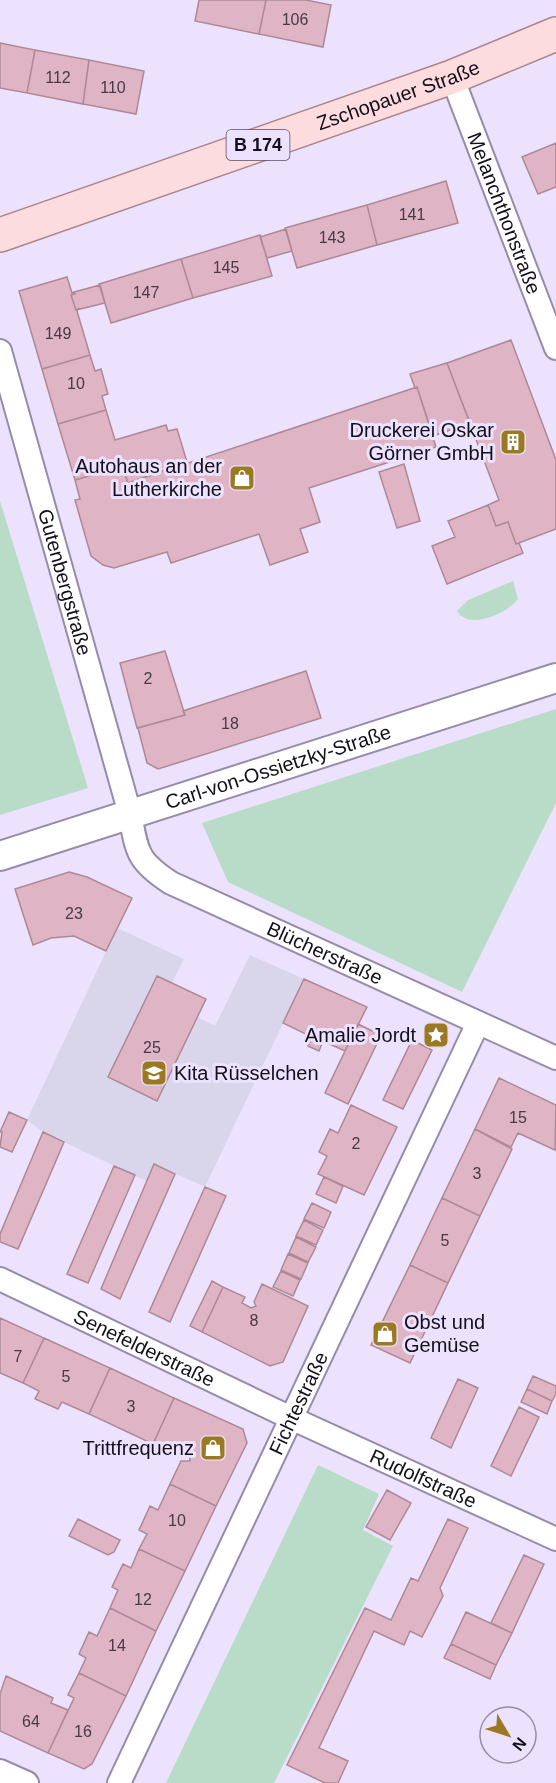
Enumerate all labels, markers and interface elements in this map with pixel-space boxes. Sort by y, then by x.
house number: 106 [282,11,308,28]
street label: Zschopauer Straße [314,56,483,134]
house number: 112 [45,69,71,86]
house number: 110 [100,79,126,96]
street label: Melanchthonstraße [463,129,545,297]
road number: B 174 [226,130,290,160]
house number: 141 [399,206,425,223]
house number: 143 [319,229,345,246]
house number: 145 [213,259,239,276]
house number: 147 [133,284,159,301]
house number: 149 [45,325,71,342]
house number: 10 [67,375,85,392]
place label: Druckerei Oskar Görner GmbH [350,419,494,464]
building icon: Druckerei Oskar Görner GmbH [498,427,528,457]
place label: Autohaus an der Lutherkirche [75,455,222,500]
shop icon: Autohaus an der Lutherkirche [227,463,257,493]
street label: Gutenbergstraße [34,506,96,658]
house number: 2 [144,670,153,687]
house number: 18 [221,715,239,732]
street label: Carl-von-Ossietzky-Straße [162,721,394,813]
house number: 23 [65,905,83,922]
street label: Blücherstraße [263,917,386,989]
place icon: Amalie Jordt [421,1020,451,1050]
place label: Amalie Jordt [305,1024,416,1046]
house number: 25 [143,1039,161,1056]
school or university icon: Kita Rüsselchen [139,1058,169,1088]
place label: Kita Rüsselchen [174,1062,319,1084]
house number: 15 [509,1109,527,1126]
house number: 2 [352,1135,361,1152]
house number: 3 [473,1165,482,1182]
house number: 5 [441,1232,450,1249]
street label: Senefelderstraße [70,1305,218,1391]
place label: Obst und Gemüse [404,1311,485,1356]
house number: 8 [250,1312,259,1329]
shop icon: Obst und Gemüse [370,1319,400,1349]
house number: 7 [14,1348,23,1365]
street label: Fichtestraße [265,1348,332,1458]
house number: 5 [62,1368,71,1385]
house number: 3 [127,1398,136,1415]
shop icon: Trittfrequenz [198,1433,228,1463]
place label: Trittfrequenz [82,1437,194,1459]
street label: Rudolfstraße [367,1445,480,1512]
house number: 10 [168,1512,186,1529]
house number: 12 [134,1591,152,1608]
house number: 14 [108,1637,126,1654]
north arrow [478,1705,538,1765]
house number: 64 [22,1713,40,1730]
house number: 16 [74,1723,92,1740]
text: N [509,1734,530,1754]

